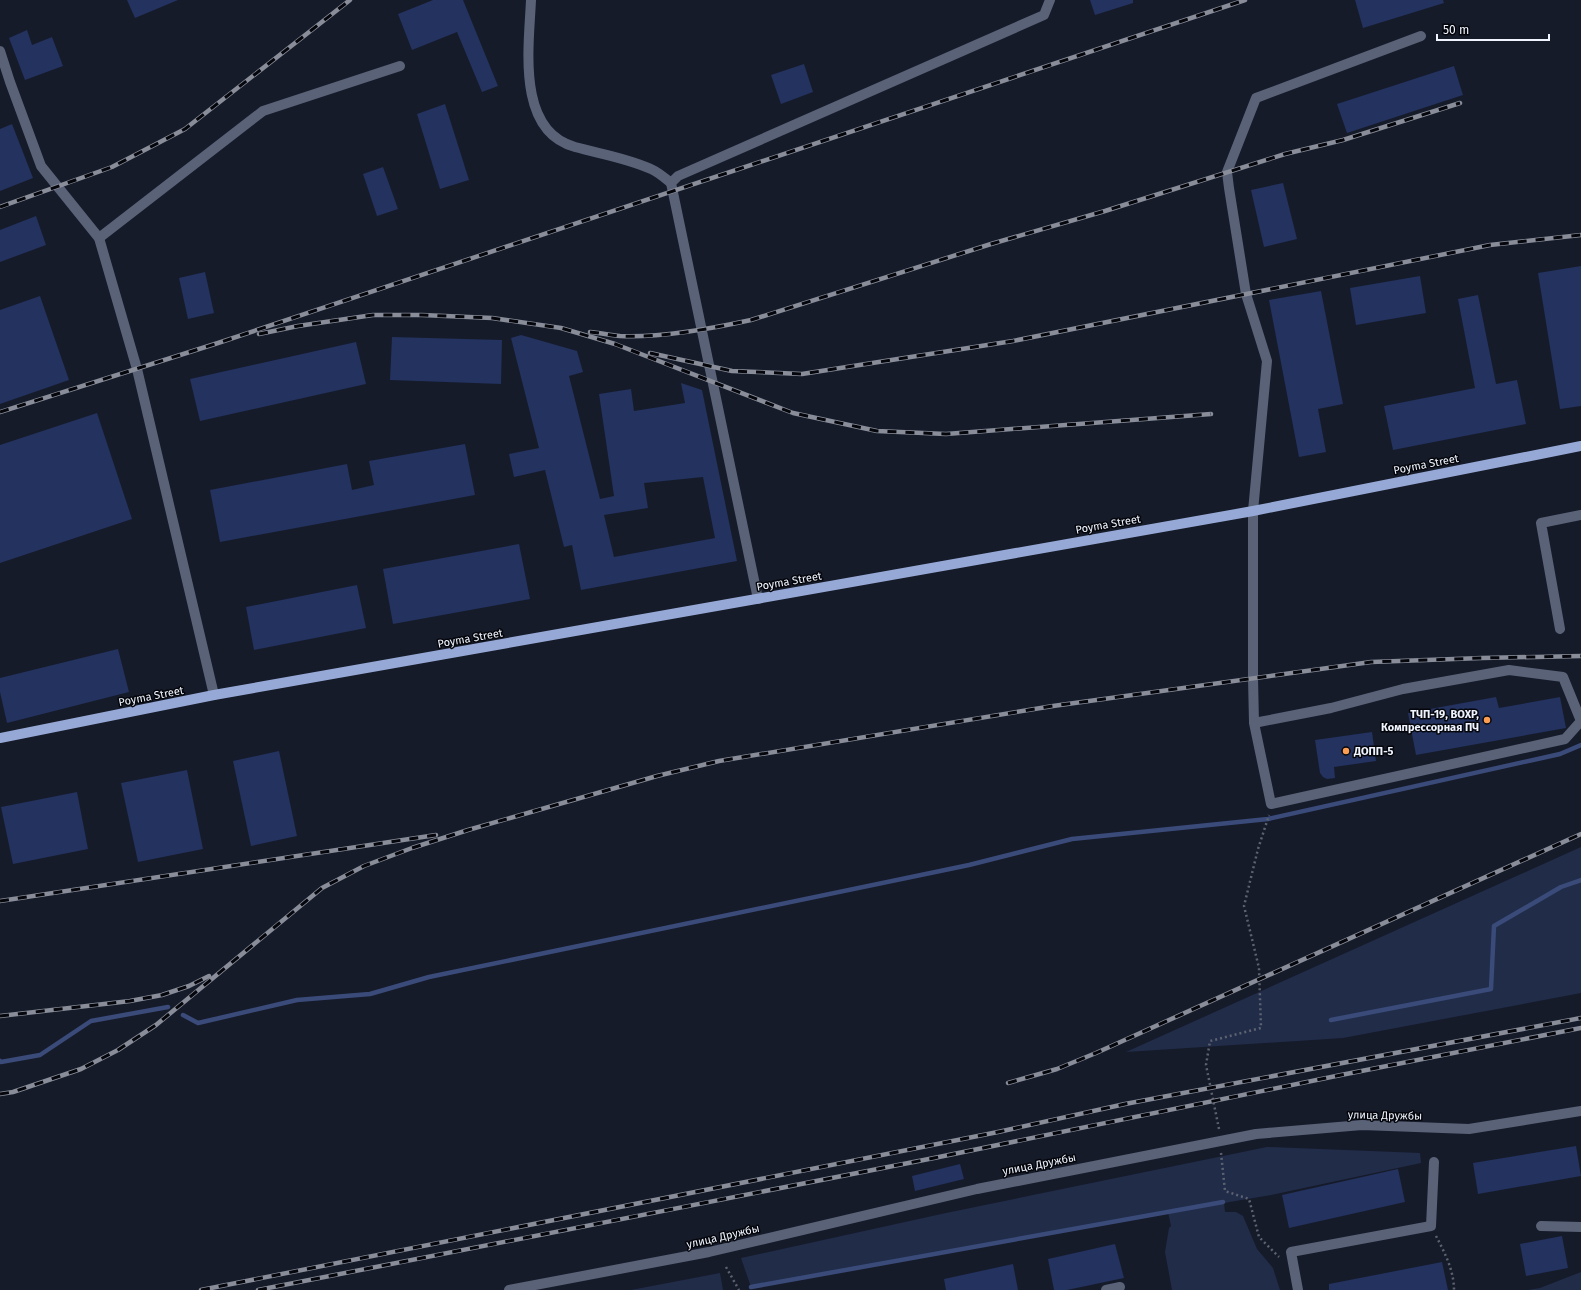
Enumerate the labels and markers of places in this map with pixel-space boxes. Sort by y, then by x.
place label: ТЧП-19, ВОХР, Компрессорная ПЧ [1381,708,1479,734]
marker: ТЧП-19, ВОХР, Компрессорная ПЧ [1482,715,1492,725]
place label: ДОПП-5 [1353,745,1394,758]
marker: ДОПП-5 [1341,746,1351,756]

